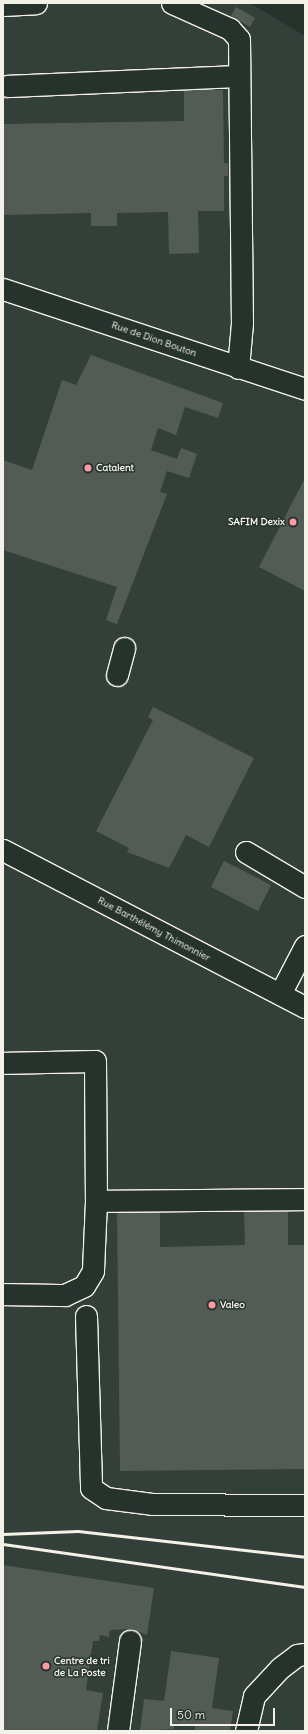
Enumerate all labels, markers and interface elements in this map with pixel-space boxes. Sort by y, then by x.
street label: Rue de Dion Bouton [110,319,198,359]
place label: Catalent [96,462,134,474]
marker: Catalent [83,463,93,473]
place label: SAFIM Dexix [228,516,285,528]
marker: SAFIM Dexix [288,517,298,527]
street label: Rue Barthélémy Thimonnier [96,894,212,964]
place label: Valeo [220,1299,245,1311]
marker: Valeo [207,1300,217,1310]
place label: Centre de tri de La Poste [54,1654,110,1678]
marker: Centre de tri de La Poste [41,1661,51,1671]
scale bar [172,1700,277,1726]
text: 50 m [177,1707,205,1722]

